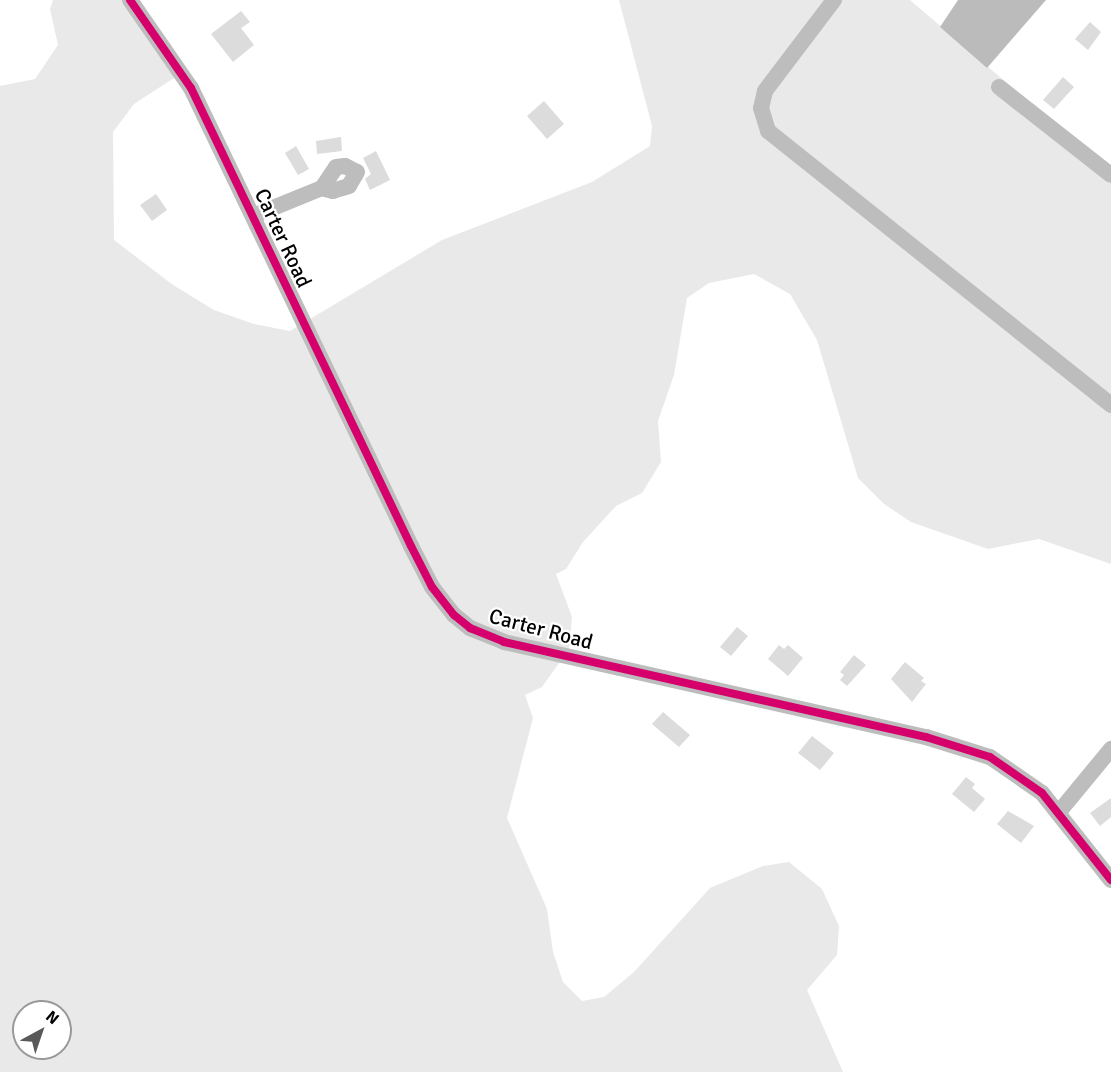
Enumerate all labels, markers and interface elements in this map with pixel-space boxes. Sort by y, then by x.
street label: Carter Road [249,185,317,291]
street label: Carter Road [486,603,596,655]
north arrow [12,1000,72,1060]
text: N [42,1006,63,1029]

